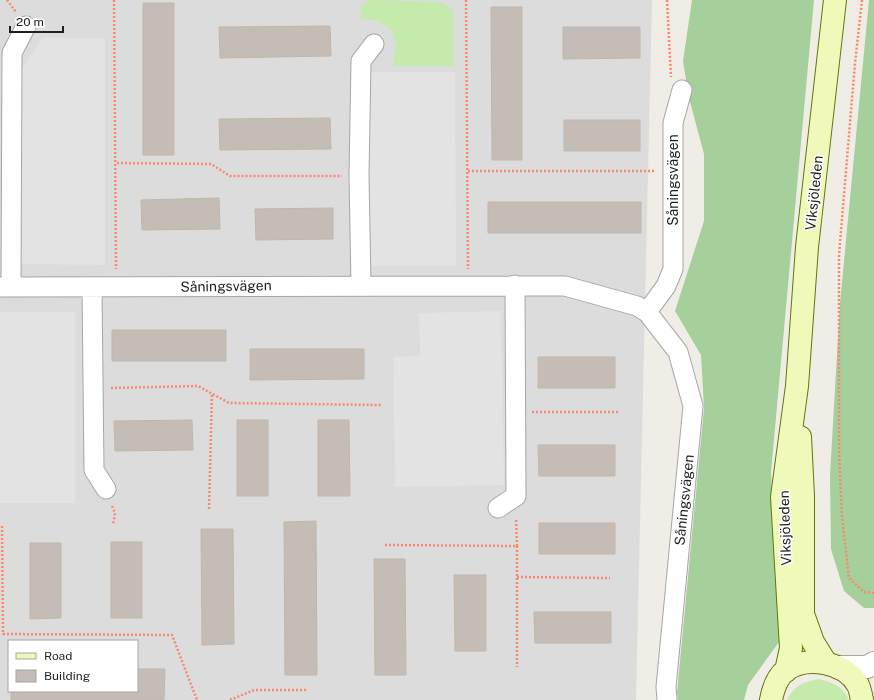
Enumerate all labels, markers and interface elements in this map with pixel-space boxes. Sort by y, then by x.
scale bar [10,8,63,34]
text: 20 m [16,15,44,29]
street label: Såningsvägen [665,134,681,226]
street label: Viksjöleden [802,155,826,231]
street label: Såningsvägen [180,277,272,295]
street label: Såningsvägen [671,454,697,546]
street label: Viksjöleden [776,490,794,566]
legend [8,640,138,692]
text: Road [44,649,72,663]
text: Building [44,669,90,683]

